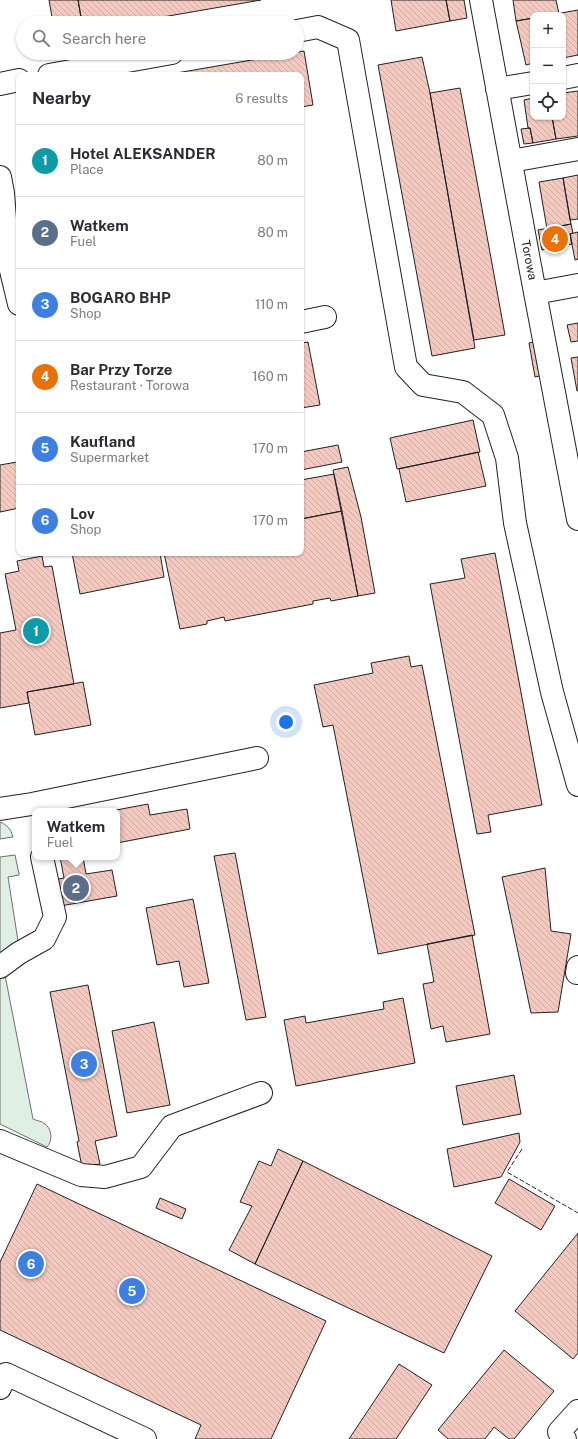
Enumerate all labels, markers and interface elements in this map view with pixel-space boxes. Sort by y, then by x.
map controls [530,12,566,120]
button: + [530,12,566,48]
search box [16,16,304,60]
icon: search [30,27,52,49]
text: Search here [62,30,146,47]
button: − [530,48,566,84]
button: locate [530,84,566,120]
text: Nearby [32,88,91,108]
text: 6 results [235,91,288,106]
text: Hotel ALEKSANDER [70,145,216,162]
text: 1 [42,153,48,168]
text: 80 m [257,153,288,168]
text: Place [70,162,104,177]
text: Watkem [70,217,129,234]
pin: 4 [542,224,568,254]
text: 2 [41,225,49,240]
text: 80 m [257,225,288,240]
text: Fuel [70,234,96,249]
street label: Torowa [518,239,540,281]
text: BOGARO BHP [70,289,171,306]
text: 3 [41,297,49,312]
text: 110 m [255,297,288,312]
text: Shop [70,306,101,321]
text: Bar Przy Torze [70,361,173,378]
text: 4 [41,369,49,384]
text: 160 m [252,369,288,384]
text: Restaurant · Torowa [70,378,189,393]
text: Kaufland [70,433,135,450]
text: 5 [41,441,49,456]
text: 170 m [253,441,288,456]
text: Supermarket [70,450,149,465]
text: Lov [70,505,95,522]
text: 6 [41,513,49,528]
text: 170 m [253,513,288,528]
text: Shop [70,522,101,537]
pin: 1 [23,616,49,646]
your location [276,712,296,732]
popup [32,808,120,860]
text: Watkem [47,818,105,835]
text: Fuel [47,835,73,850]
pin: 2 [63,873,89,903]
pin: 3 [71,1049,97,1079]
pin: 6 [18,1249,44,1279]
pin: 5 [119,1276,145,1306]

